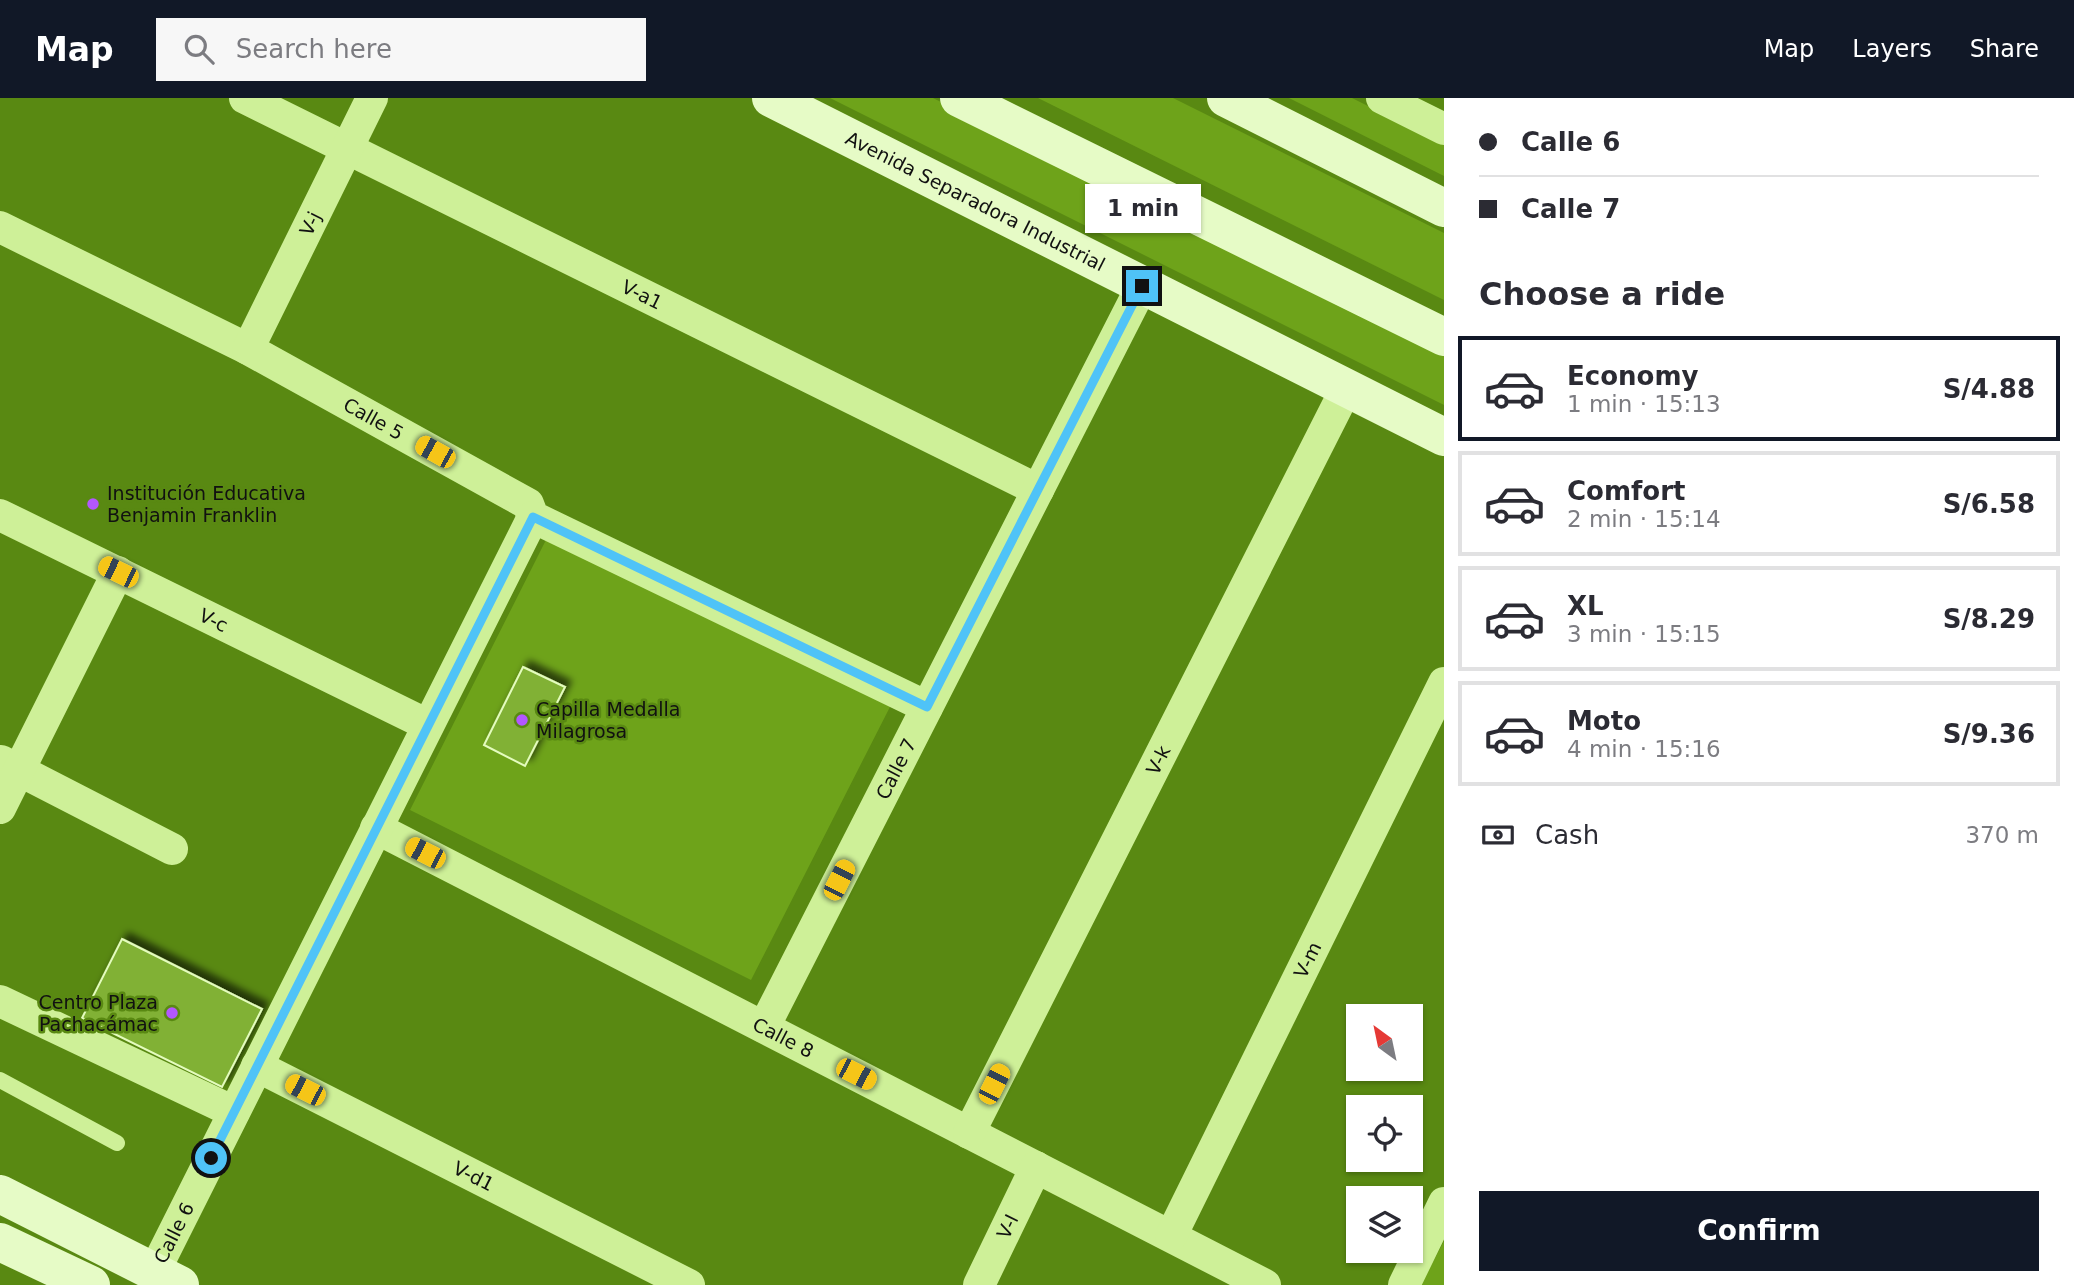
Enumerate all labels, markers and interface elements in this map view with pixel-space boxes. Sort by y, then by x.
search box [156,18,646,81]
text: Map [35,30,114,69]
icon: search [180,30,218,68]
text: Search here [236,34,392,64]
text: Map [1764,35,1814,63]
text: Layers [1852,35,1932,63]
text: Share [1970,35,2039,63]
street label: Avenida Separadora Industrial [842,127,1109,275]
text: Calle 6 [1521,127,1620,157]
callout: 1 min [1084,184,1200,234]
text: Calle 7 [1521,194,1620,224]
text: 1 min [1107,195,1179,221]
street label: V-j [295,208,325,239]
route end [1126,270,1158,302]
street label: V-a1 [618,275,666,314]
text: Choose a ride [1479,275,1725,313]
icon: car [1483,357,1546,420]
text: Economy [1567,361,1698,391]
text: S/4.88 [1943,374,2035,404]
text: 1 min · 15:13 [1567,391,1721,417]
street label: Calle 5 [340,393,408,444]
car [412,433,459,471]
icon: car [1483,472,1546,535]
text: Comfort [1567,476,1685,506]
place label: Institución Educativa Benjamin Franklin [107,482,306,526]
text: S/6.58 [1943,489,2035,519]
marker: Institución Educativa Benjamin Franklin [85,496,101,512]
text: 2 min · 15:14 [1567,506,1721,532]
car [95,553,142,591]
icon: car [1483,587,1546,650]
text: XL [1567,591,1604,621]
street label: V-c [196,604,232,636]
text: S/8.29 [1943,604,2035,634]
text: 3 min · 15:15 [1567,621,1721,647]
place label: Capilla Medalla Milagrosa [536,698,680,742]
icon: car [1483,702,1546,765]
text: Moto [1567,706,1641,736]
marker: Capilla Medalla Milagrosa [514,712,530,728]
text: S/9.36 [1943,719,2035,749]
street label: Calle 7 [871,735,920,803]
text: 4 min · 15:16 [1567,736,1721,762]
street label: V-k [1141,742,1174,778]
icon: cash [1479,816,1517,854]
text: Cash [1535,820,1599,850]
text: 370 m [1965,822,2039,848]
car [402,834,449,872]
car [821,857,858,903]
street label: V-m [1289,938,1325,981]
place label: Centro Plaza Pachacámac [38,991,158,1035]
north arrow [1346,1004,1423,1082]
map controls [1346,1004,1423,1263]
marker: Centro Plaza Pachacámac [164,1005,180,1021]
street label: Calle 8 [749,1013,817,1062]
car [833,1055,880,1093]
car [976,1061,1013,1107]
car [282,1071,329,1109]
button: locate [1346,1095,1423,1172]
route start [195,1142,227,1174]
street label: V-d1 [450,1156,498,1195]
button: layers [1346,1186,1423,1263]
button: Confirm [1479,1191,2039,1271]
street label: Calle 6 [149,1199,198,1267]
street label: V-I [992,1211,1022,1242]

